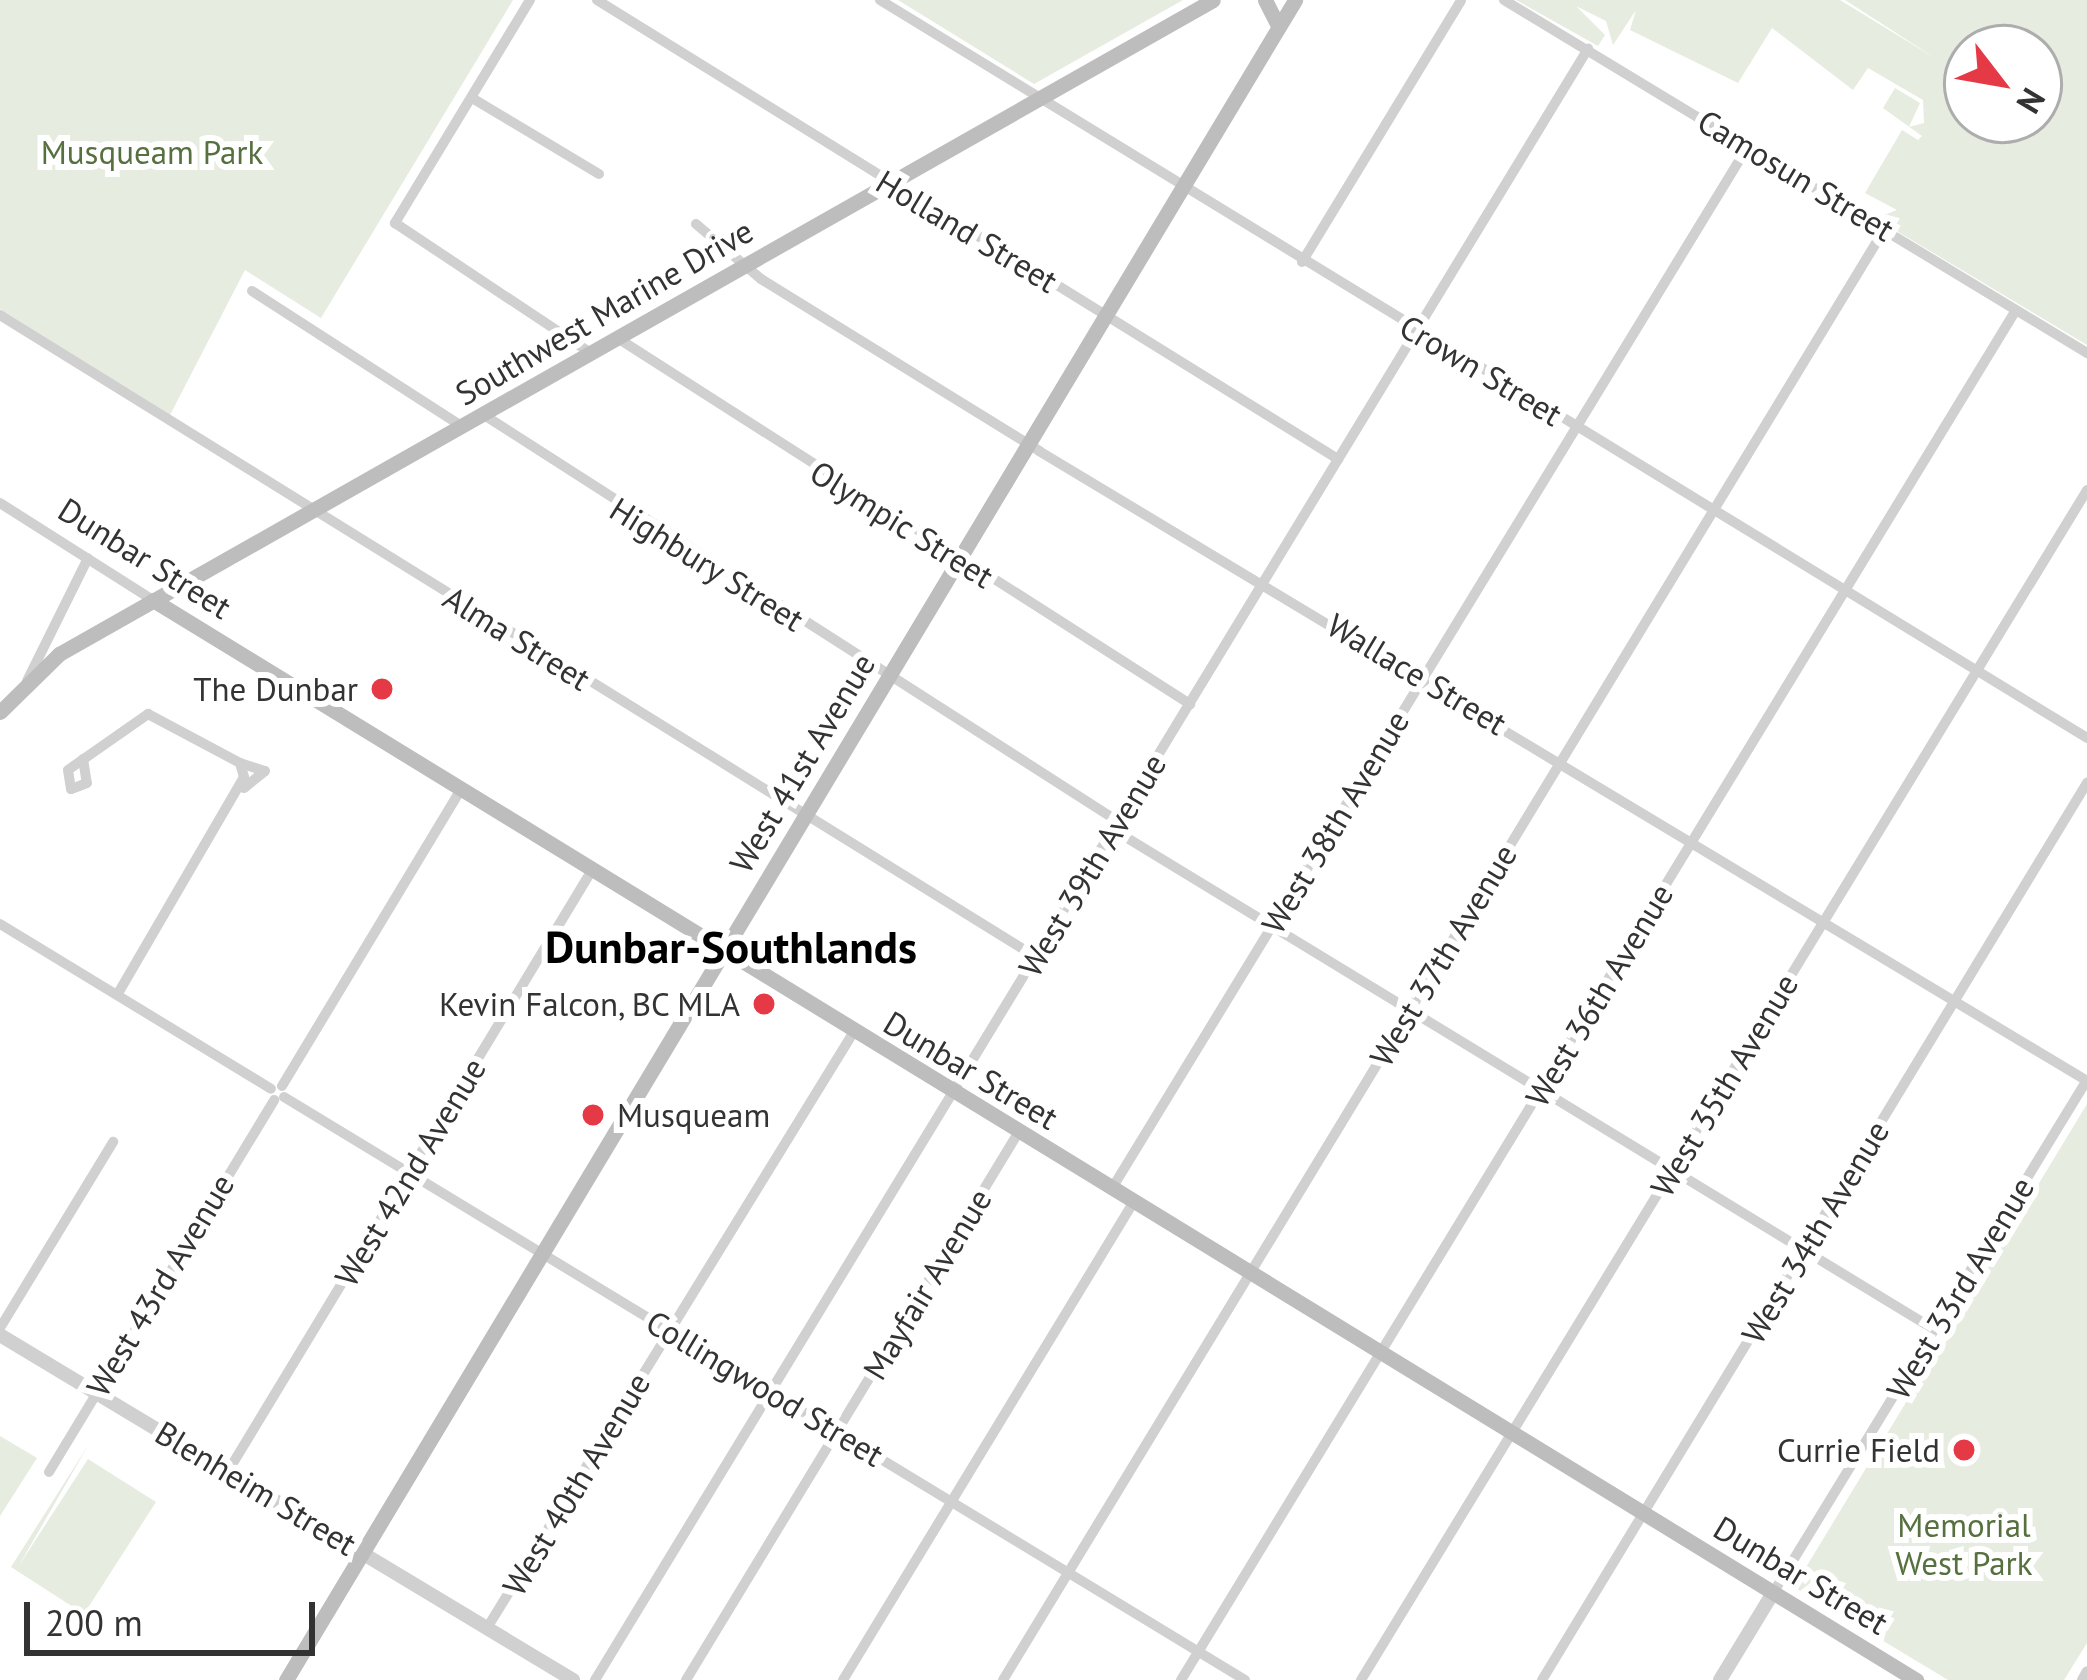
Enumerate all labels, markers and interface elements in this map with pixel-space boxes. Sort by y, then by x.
north arrow [1943,24,2063,144]
text: N [2008,81,2056,122]
street label: Camosun Street [1691,101,1901,249]
park label: Musqueam Park [41,132,263,172]
street label: Holland Street [869,161,1065,301]
street label: Southwest Marine Drive [448,211,760,413]
street label: Crown Street [1393,306,1569,434]
street label: Olympic Street [803,452,1001,596]
street label: Highbury Street [602,488,812,640]
street label: Dunbar Street [51,489,239,627]
street label: Alma Street [436,577,598,699]
street label: Wallace Street [1320,605,1514,743]
street label: West 41st Avenue [721,646,883,880]
place label: The Dunbar [193,669,358,709]
marker: The Dunbar [369,676,395,702]
street label: West 38th Avenue [1253,703,1417,941]
street label: West 39th Avenue [1010,746,1174,984]
street label: West 37th Avenue [1361,836,1525,1074]
street label: West 36th Avenue [1517,876,1681,1114]
district label: Dunbar-Southlands [545,920,917,974]
street label: West 35th Avenue [1642,966,1806,1204]
place label: Kevin Falcon, BC MLA [435,984,740,1024]
marker: Kevin Falcon, BC MLA [751,991,777,1017]
street label: Dunbar Street [877,1003,1065,1137]
street label: West 42nd Avenue [326,1050,494,1294]
place label: Musqueam [617,1095,770,1135]
marker: Musqueam [580,1102,606,1128]
street label: West 34th Avenue [1733,1113,1897,1351]
street label: West 43rd Avenue [78,1166,242,1404]
street label: West 33rd Avenue [1878,1169,2042,1407]
street label: Mayfair Avenue [854,1181,1000,1387]
street label: Collingwood Street [639,1302,891,1474]
street label: West 40th Avenue [494,1365,658,1603]
street label: Blenheim Street [148,1413,364,1563]
place label: Currie Field [1777,1430,1940,1470]
marker: Currie Field [1951,1437,1977,1463]
park label: Memorial West Park [1895,1505,2033,1583]
street label: Dunbar Street [1707,1508,1895,1642]
scale bar [30,1578,321,1652]
text: 200 m [45,1599,143,1646]

